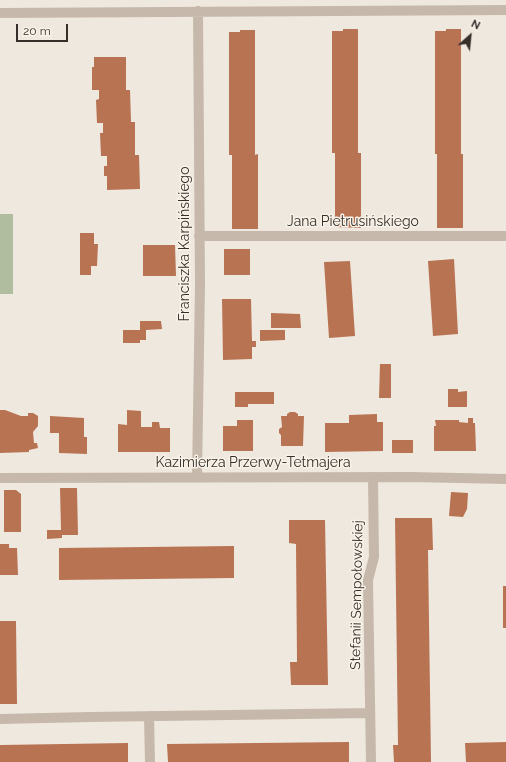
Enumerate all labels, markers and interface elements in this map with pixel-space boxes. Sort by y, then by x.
scale bar [18,16,70,42]
north arrow [450,16,490,56]
text: N [469,17,482,33]
text: 20 m [23,24,51,38]
street label: Franciszka Karpińskiego [177,166,193,322]
street label: Jana Pietrusińskiego [287,214,419,230]
street label: Kazimierza Przerwy-Tetmajera [155,455,351,471]
street label: Stefanii Sempołowskiej [347,520,367,670]

